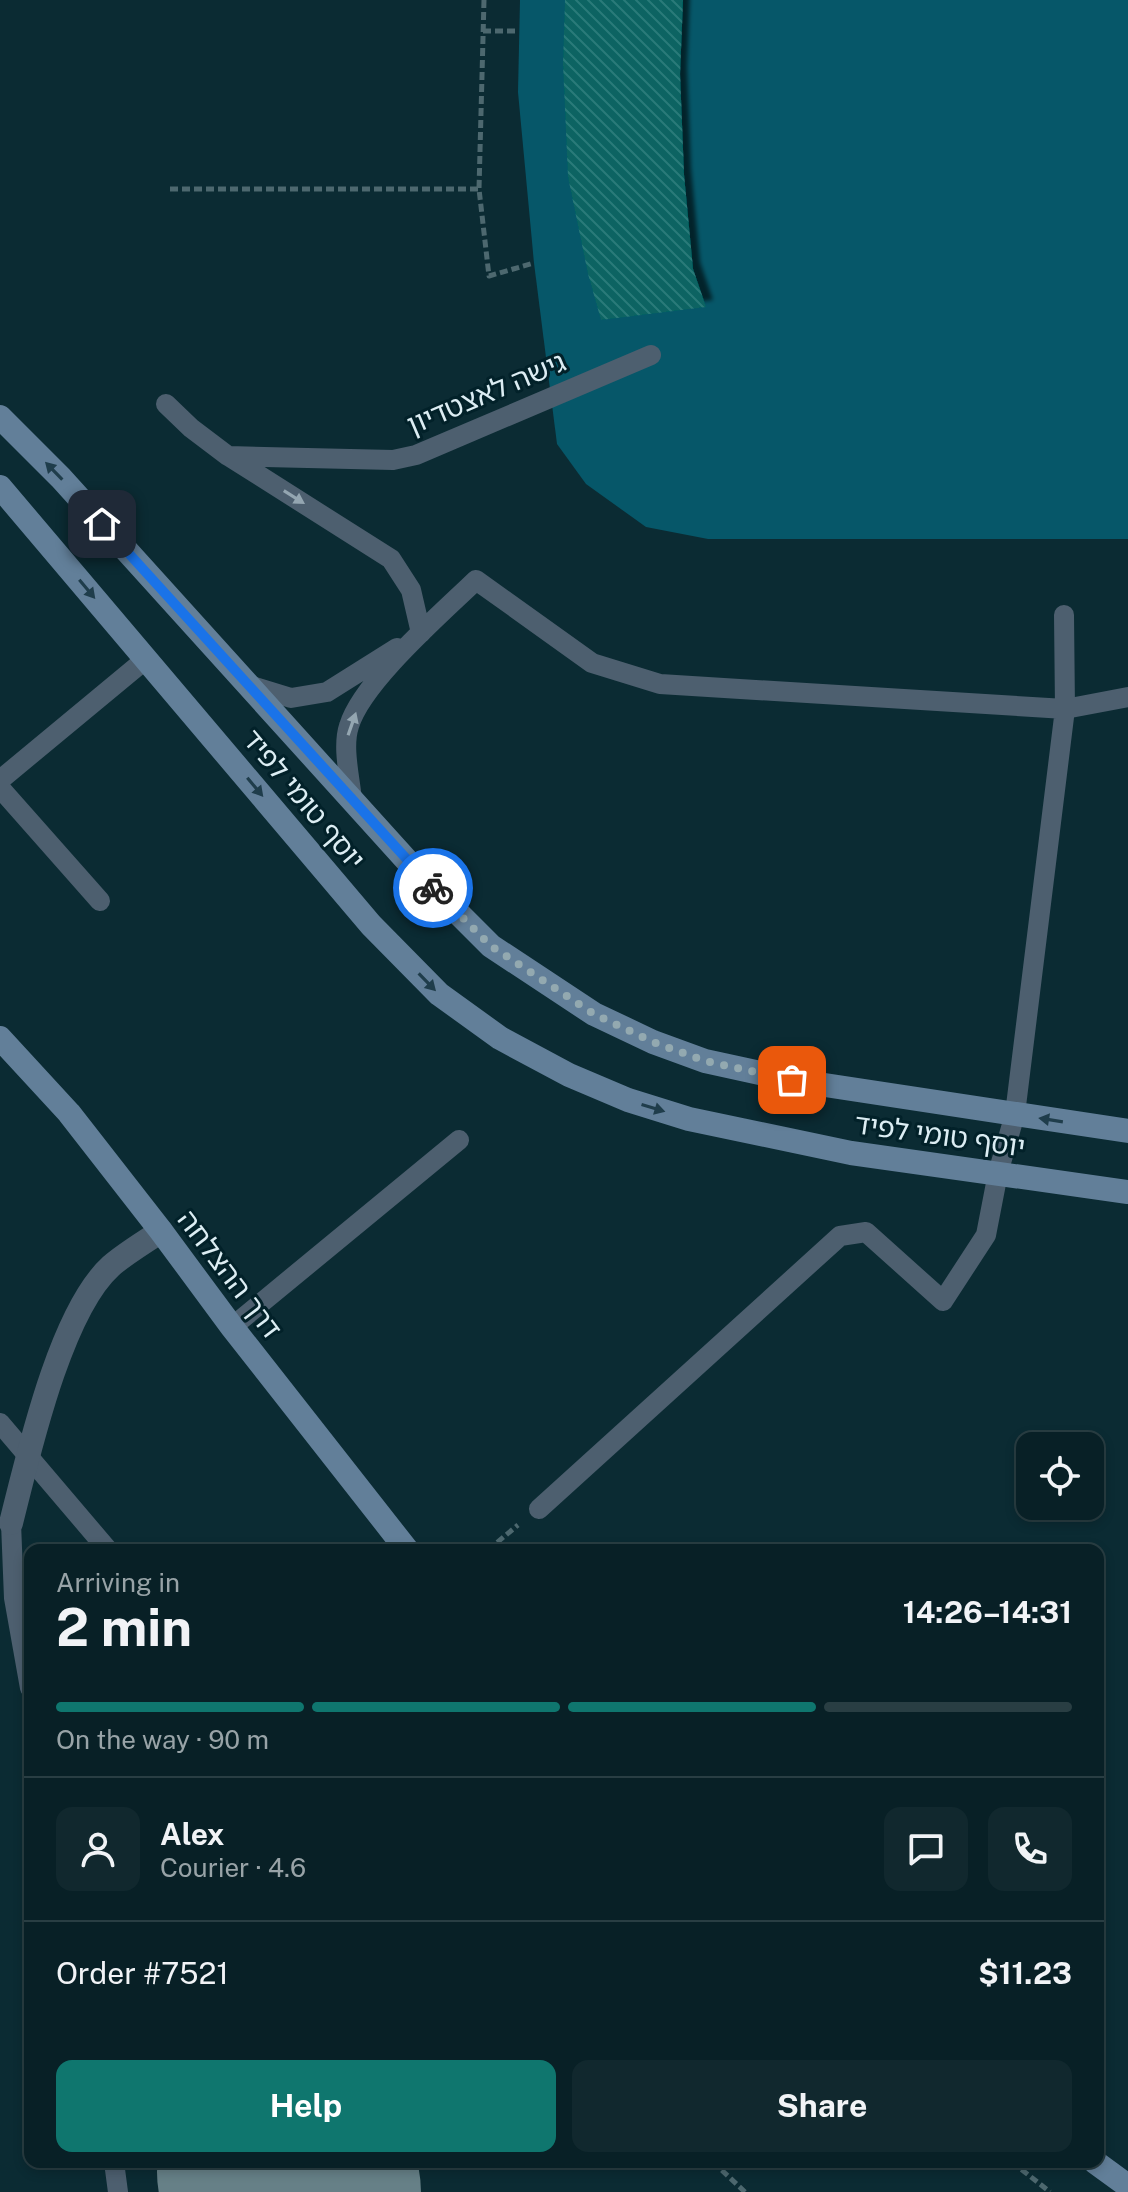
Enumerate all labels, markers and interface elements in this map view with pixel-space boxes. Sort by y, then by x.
street label: גישה לאצטדיון [402,344,570,441]
one-way arrow [45,463,64,481]
pin [68,490,136,558]
one-way arrow [283,490,305,504]
icon: home [80,502,124,546]
one-way arrow [78,579,95,599]
one-way arrow [347,712,359,736]
street label: יוסף טומי לפיד [236,722,372,875]
one-way arrow [246,777,263,797]
courier [393,848,473,928]
icon: bike [411,866,455,910]
one-way arrow [417,972,436,991]
pin [758,1046,826,1114]
icon: bag [770,1058,814,1102]
one-way arrow [641,1102,665,1114]
street label: יוסף טומי לפיד [853,1106,1027,1163]
one-way arrow [1038,1113,1063,1126]
street label: דרך ההצלחה [172,1203,289,1344]
map controls [1016,1432,1104,1520]
button: locate [1016,1432,1104,1520]
text: Arriving in [56,1567,180,1598]
text: 14:26–14:31 [903,1594,1072,1630]
text: 2 min [56,1597,192,1658]
text: On the way · 90 m [56,1724,269,1755]
button: person [56,1807,140,1891]
button: chat [884,1807,968,1891]
button: phone [988,1807,1072,1891]
text: Alex [160,1816,224,1852]
text: Courier · 4.6 [160,1852,306,1883]
text: Order #7521 [56,1955,229,1991]
text: $11.23 [978,1955,1072,1991]
button: Help [56,2060,556,2152]
button: Share [572,2060,1072,2152]

